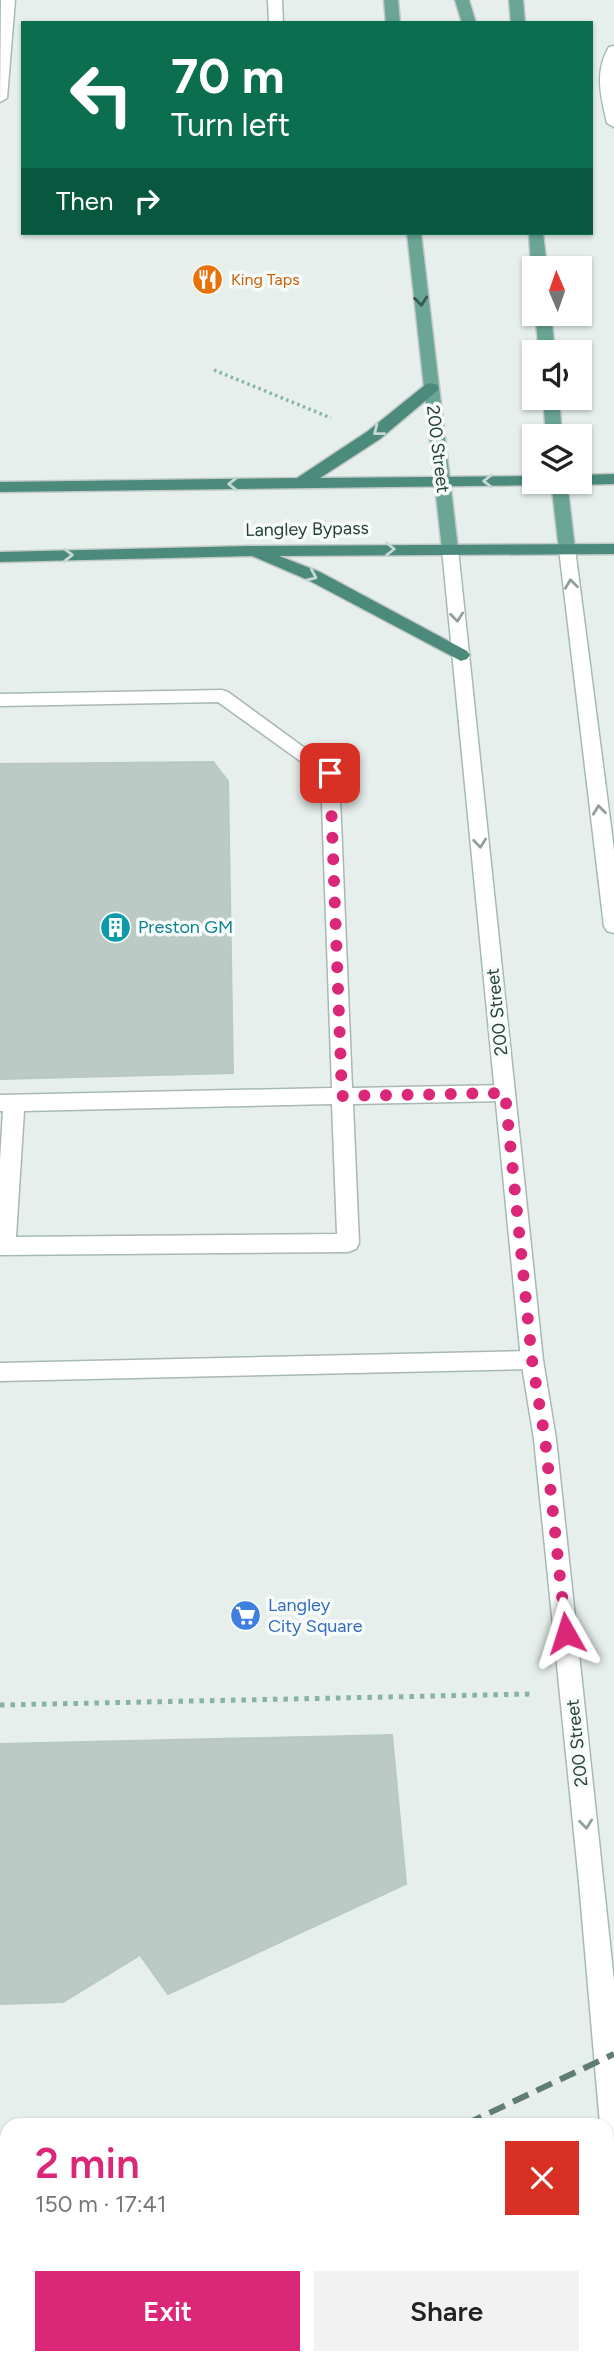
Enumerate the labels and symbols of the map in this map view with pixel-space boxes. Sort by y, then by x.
north arrow [522,256,592,326]
restaurant icon: King Taps [191,262,225,296]
place label: King Taps [231,270,300,289]
one-way arrow [414,295,429,306]
street label: 200 Street [422,404,454,494]
one-way arrow [373,423,386,436]
one-way arrow [482,473,493,489]
one-way arrow [228,476,238,492]
street label: Langley Bypass [245,517,369,541]
one-way arrow [386,541,396,557]
one-way arrow [63,548,74,563]
one-way arrow [305,568,317,582]
one-way arrow [563,578,578,590]
one-way arrow [449,611,464,622]
pin [300,743,360,803]
one-way arrow [592,804,607,815]
one-way arrow [472,838,487,849]
building icon: Preston GM [98,910,132,944]
place label: Preston GM [138,916,233,938]
street label: 200 Street [481,967,513,1057]
place label: Langley City Square [268,1594,363,1637]
position arrow [529,1596,603,1670]
supermarket icon: Langley City Square [228,1598,262,1632]
street label: 200 Street [561,1698,593,1788]
one-way arrow [578,1818,593,1829]

